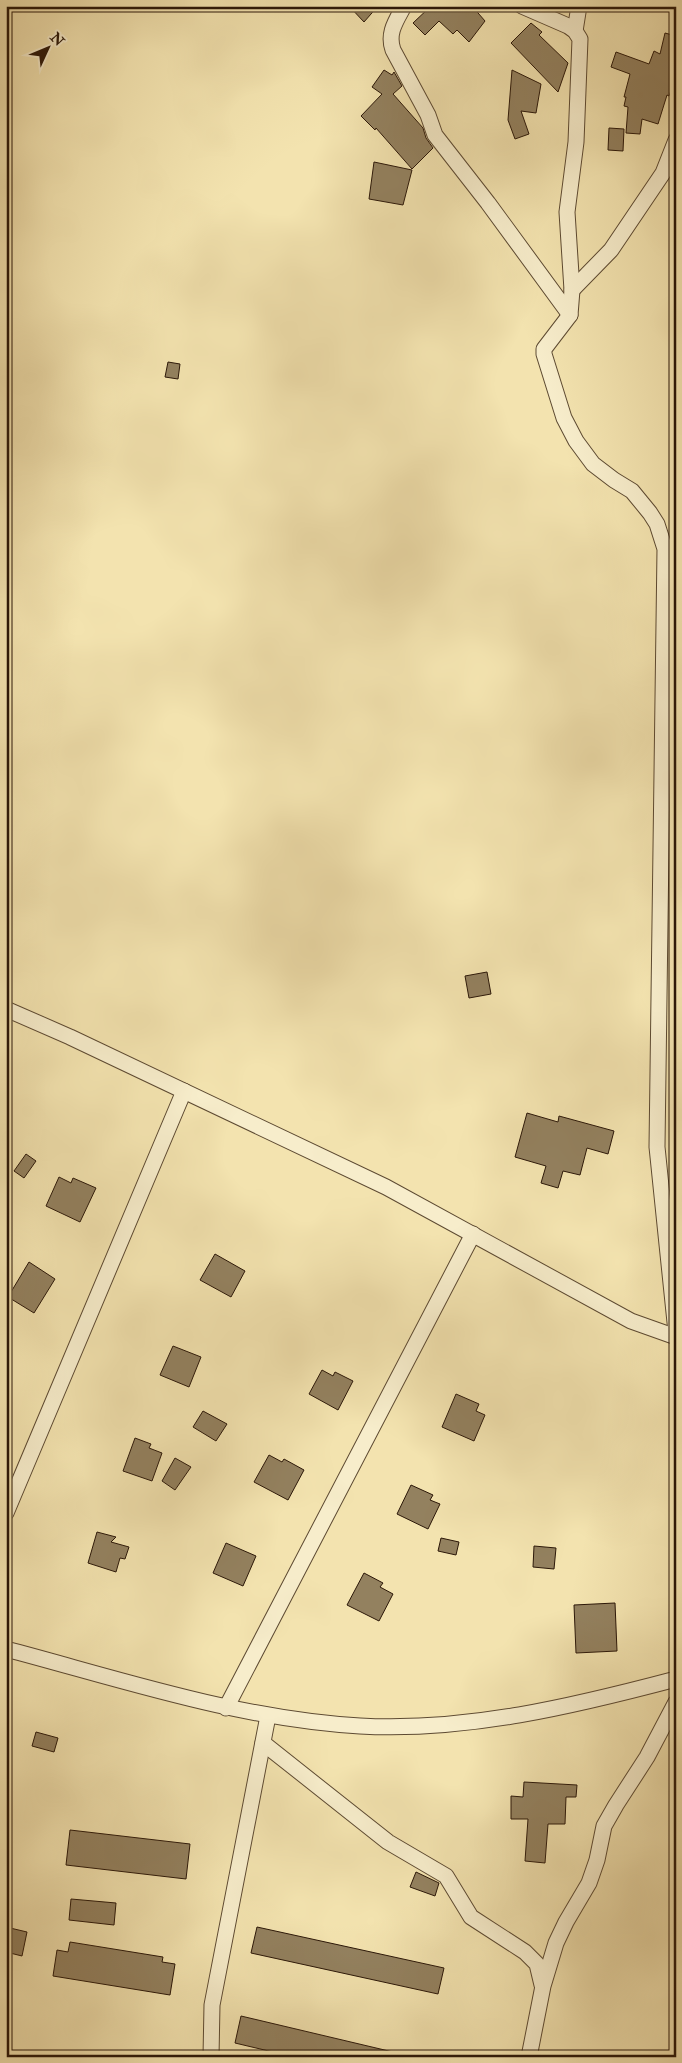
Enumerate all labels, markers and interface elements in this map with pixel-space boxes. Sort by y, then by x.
north arrow [22,22,72,72]
text: N [46,28,68,50]

